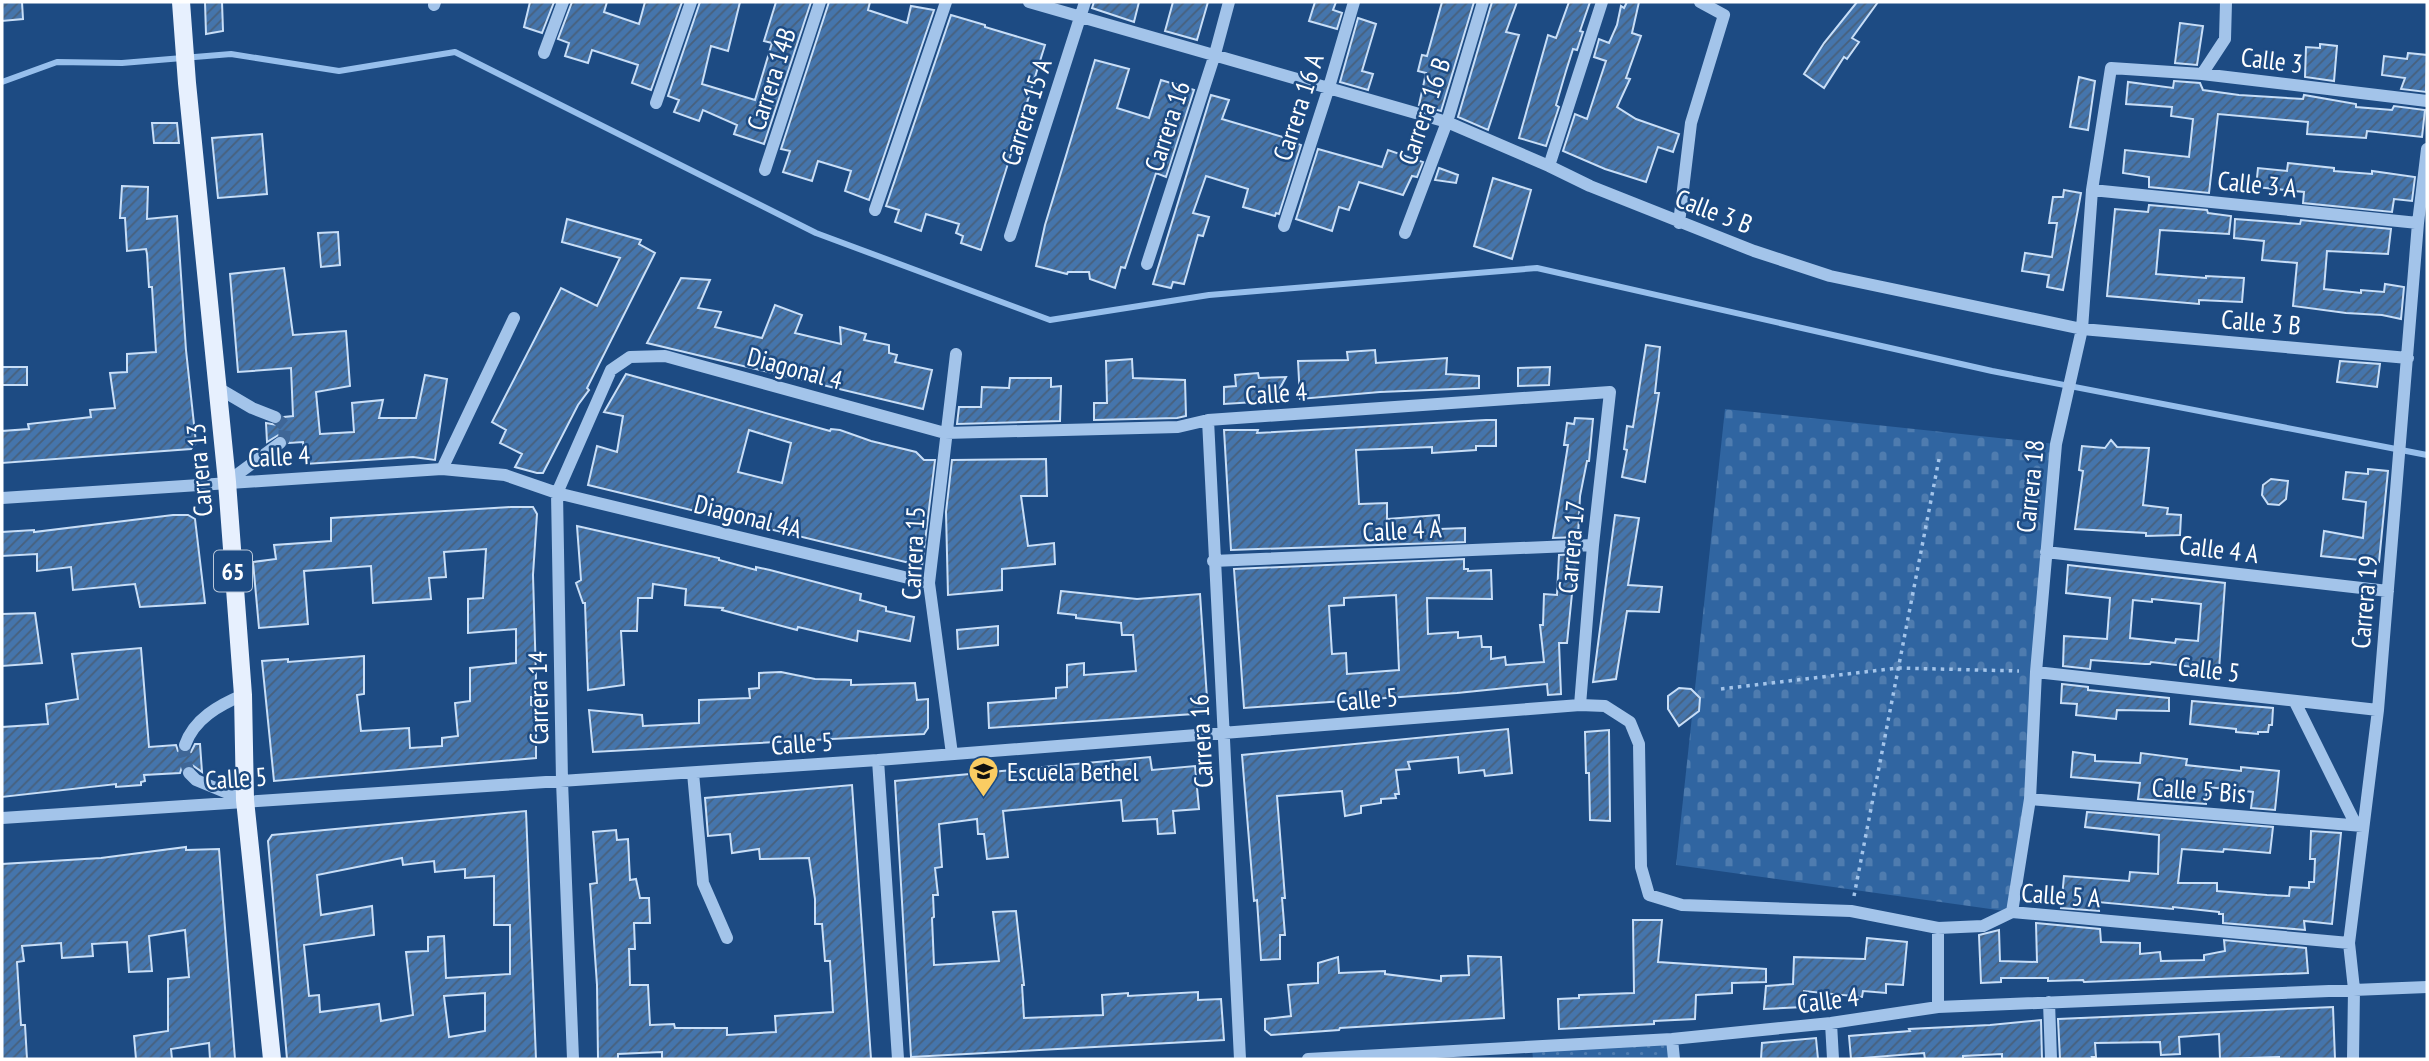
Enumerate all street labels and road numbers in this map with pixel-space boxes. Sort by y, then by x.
street label: Carrera 14B [739,24,803,134]
street label: Calle 3 [2239,40,2305,80]
street label: Carrera 16 A [1265,49,1331,165]
street label: Carrera 16 B [1390,53,1458,169]
street label: Carrera 15 A [993,54,1059,170]
street label: Carrera 16 [1137,76,1197,176]
street label: Calle 3 A [2216,163,2299,205]
street label: Calle 3 B [1671,181,1757,241]
street label: Calle 3 B [2220,302,2302,342]
street label: Diagonal 4 [744,339,847,397]
street label: Calle 4 [1244,374,1308,412]
street label: Carrera 13 [178,422,220,518]
street label: Calle 4 [247,438,311,474]
street label: Carrera 18 [2009,438,2051,534]
street label: Diagonal 4A [691,487,806,545]
street label: Carrera 17 [1550,499,1592,595]
street label: Carrera 15 [894,505,932,601]
street label: Calle 4 A [1362,511,1443,549]
street label: Calle 4 A [2178,528,2261,570]
road number: 65 [214,550,252,592]
street label: Carrera 19 [2343,554,2385,650]
street label: Calle 5 [2176,649,2242,689]
street label: Carrera 14 [521,651,555,745]
street label: Calle 5 [1335,680,1399,718]
street label: Carrera 16 [1182,693,1220,789]
street label: Calle 5 [770,724,834,762]
street label: Calle 5 [204,759,268,797]
street label: Calle 5 Bis [2151,770,2247,810]
street label: Calle 5 A [2020,876,2102,914]
street label: Calle 4 [1795,980,1861,1020]

